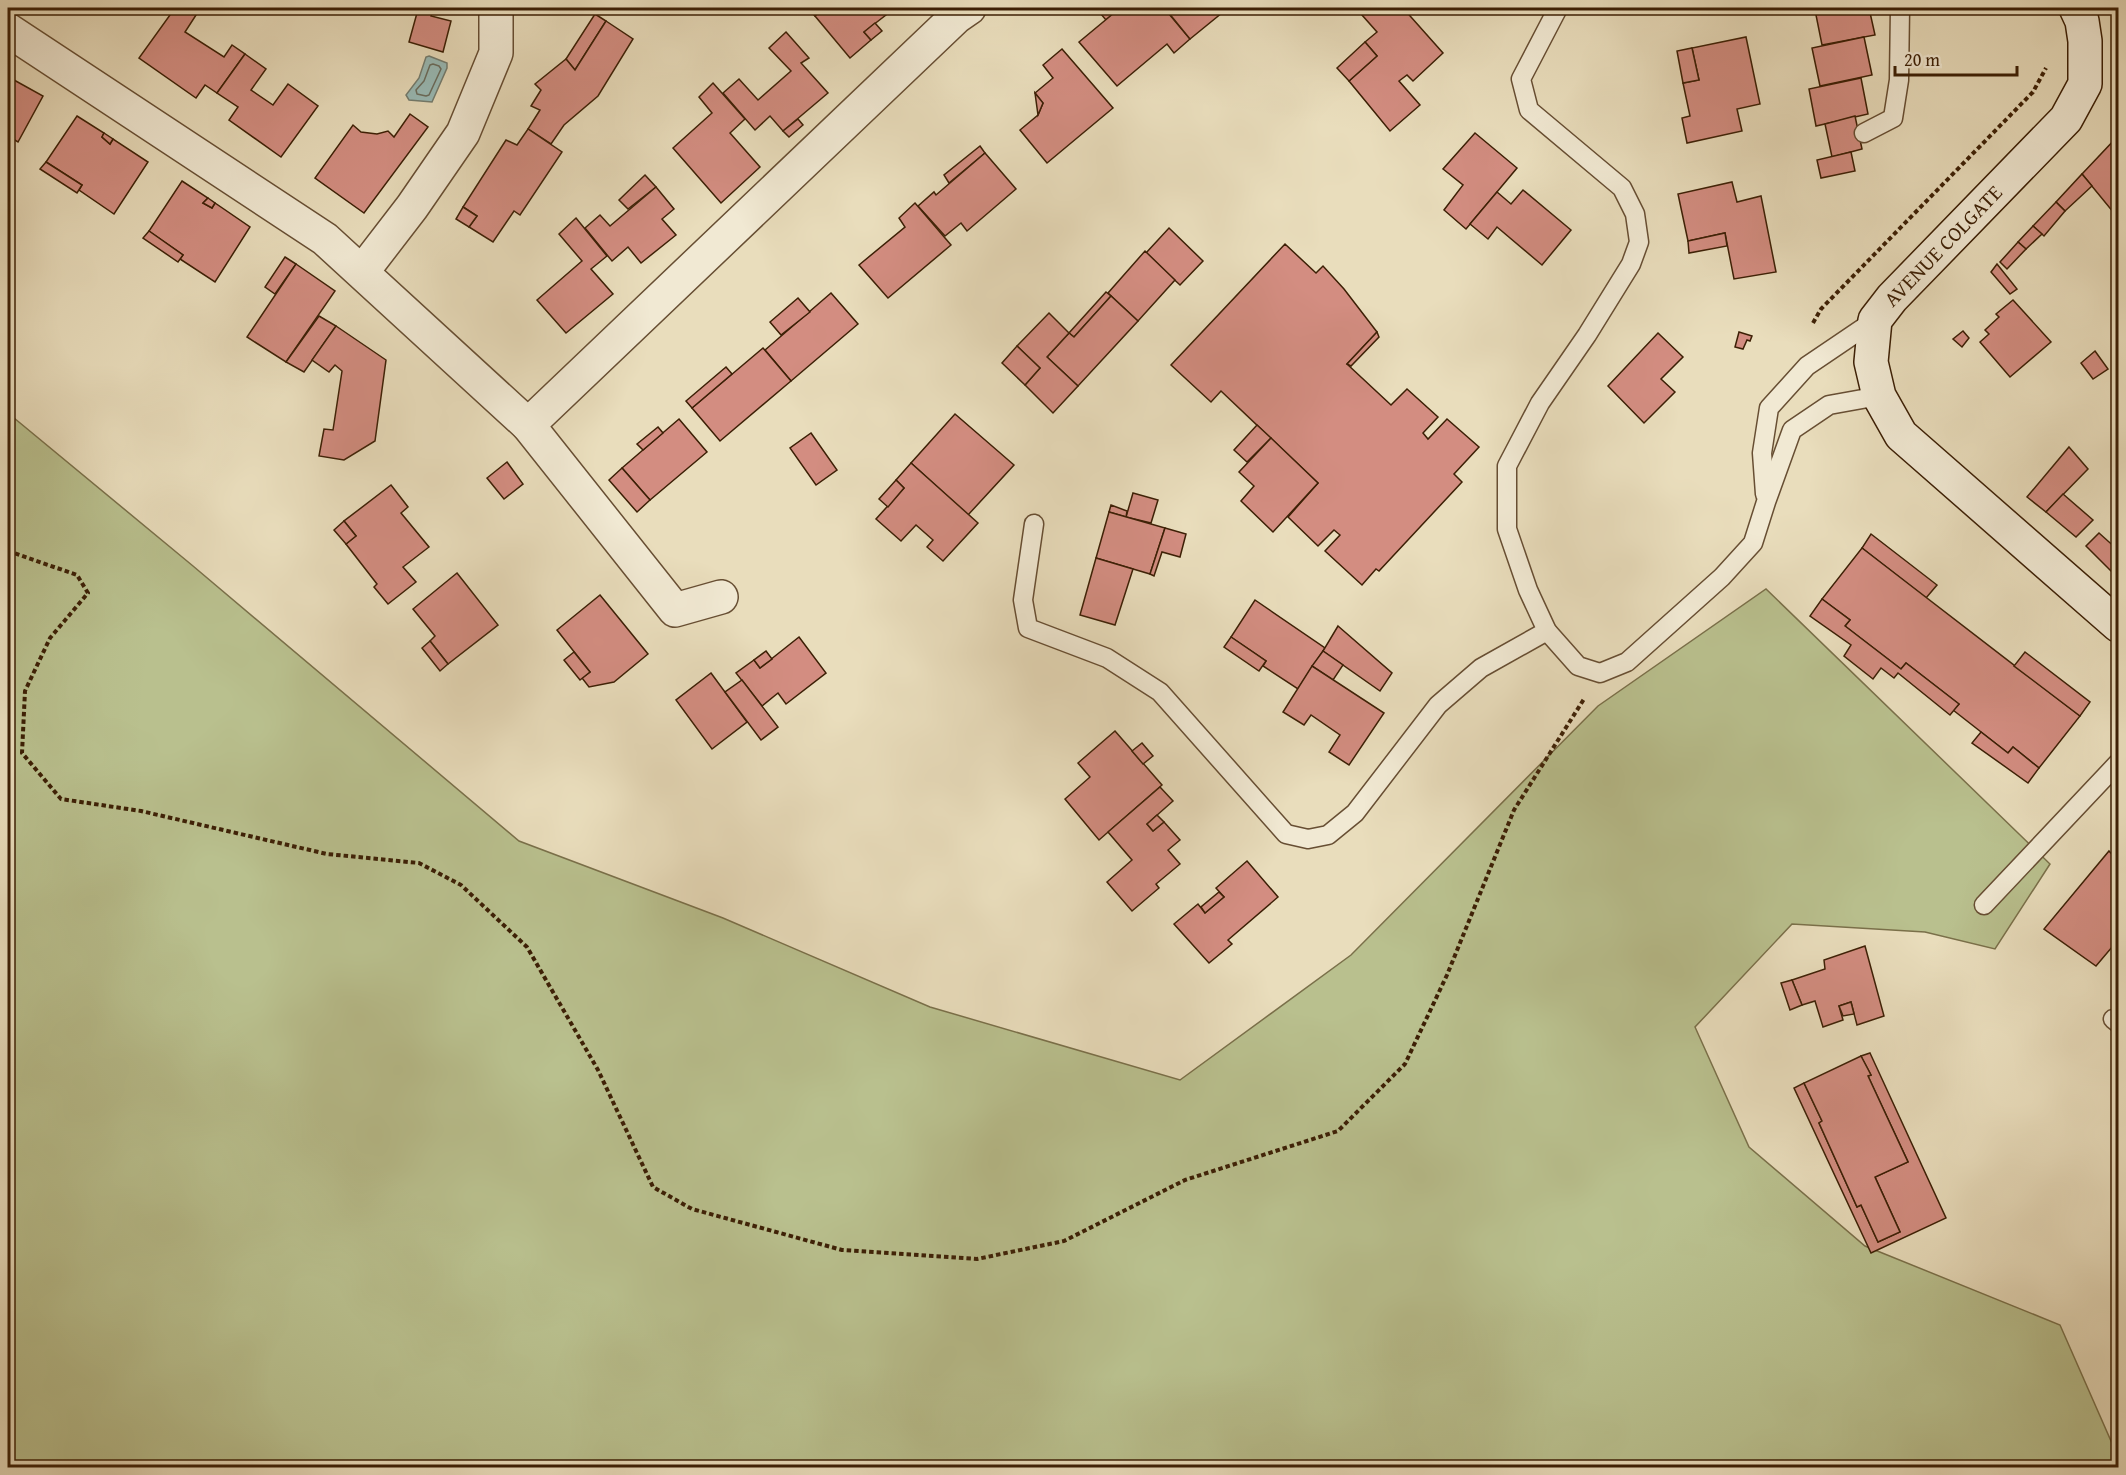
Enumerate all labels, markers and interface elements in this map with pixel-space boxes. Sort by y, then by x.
scale bar [1895,39,2016,77]
text: 20 m [1904,46,1940,73]
street label: AVENUE COLGATE [1876,177,2009,314]

